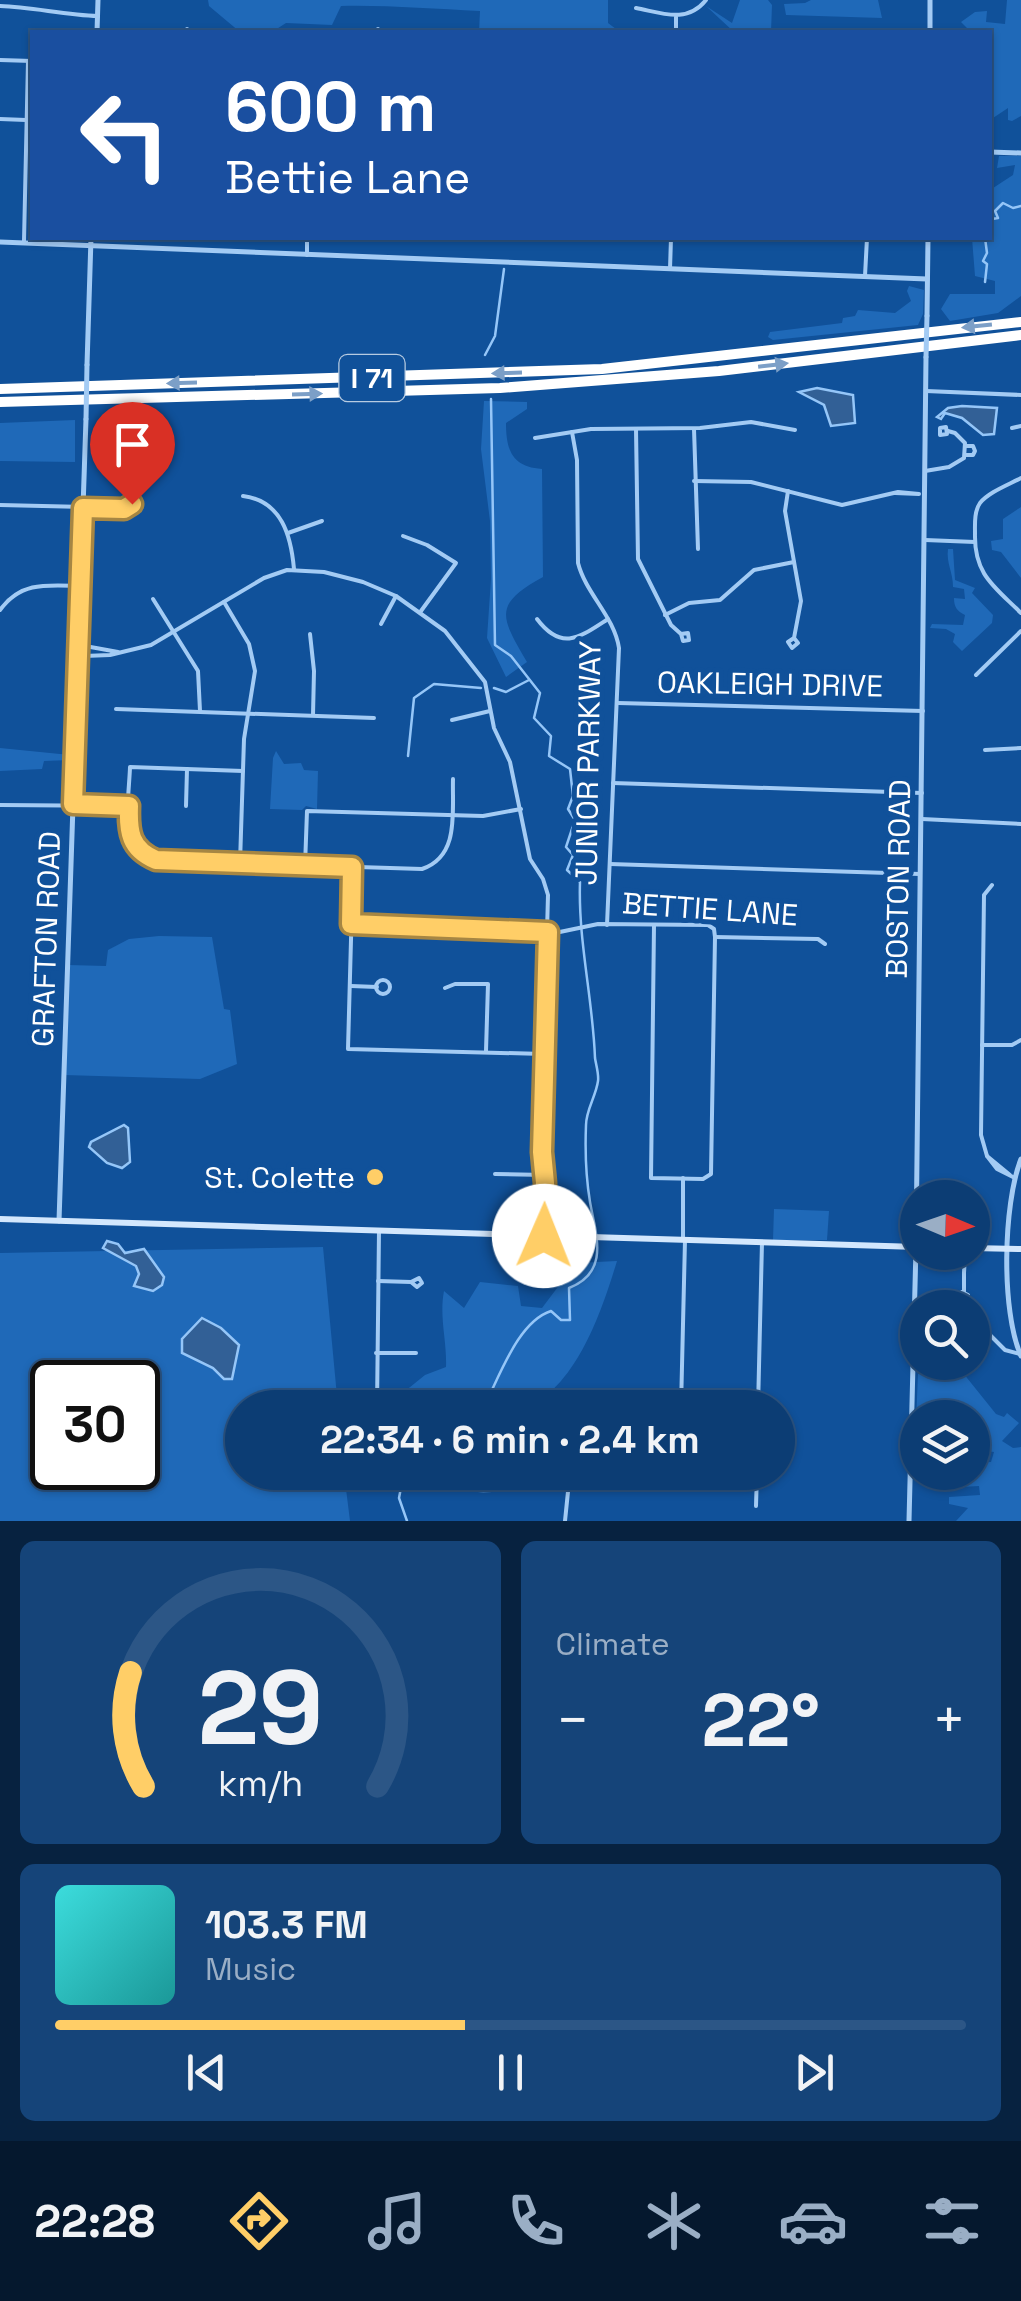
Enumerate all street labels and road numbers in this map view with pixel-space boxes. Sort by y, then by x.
road number: I 71 [340,355,404,401]
street label: JUNIOR PARKWAY [566,640,610,886]
street label: OAKLEIGH DRIVE [656,663,884,705]
street label: BOSTON ROAD [877,779,919,979]
street label: GRAFTON ROAD [23,831,69,1047]
street label: BETTIE LANE [621,883,799,935]

